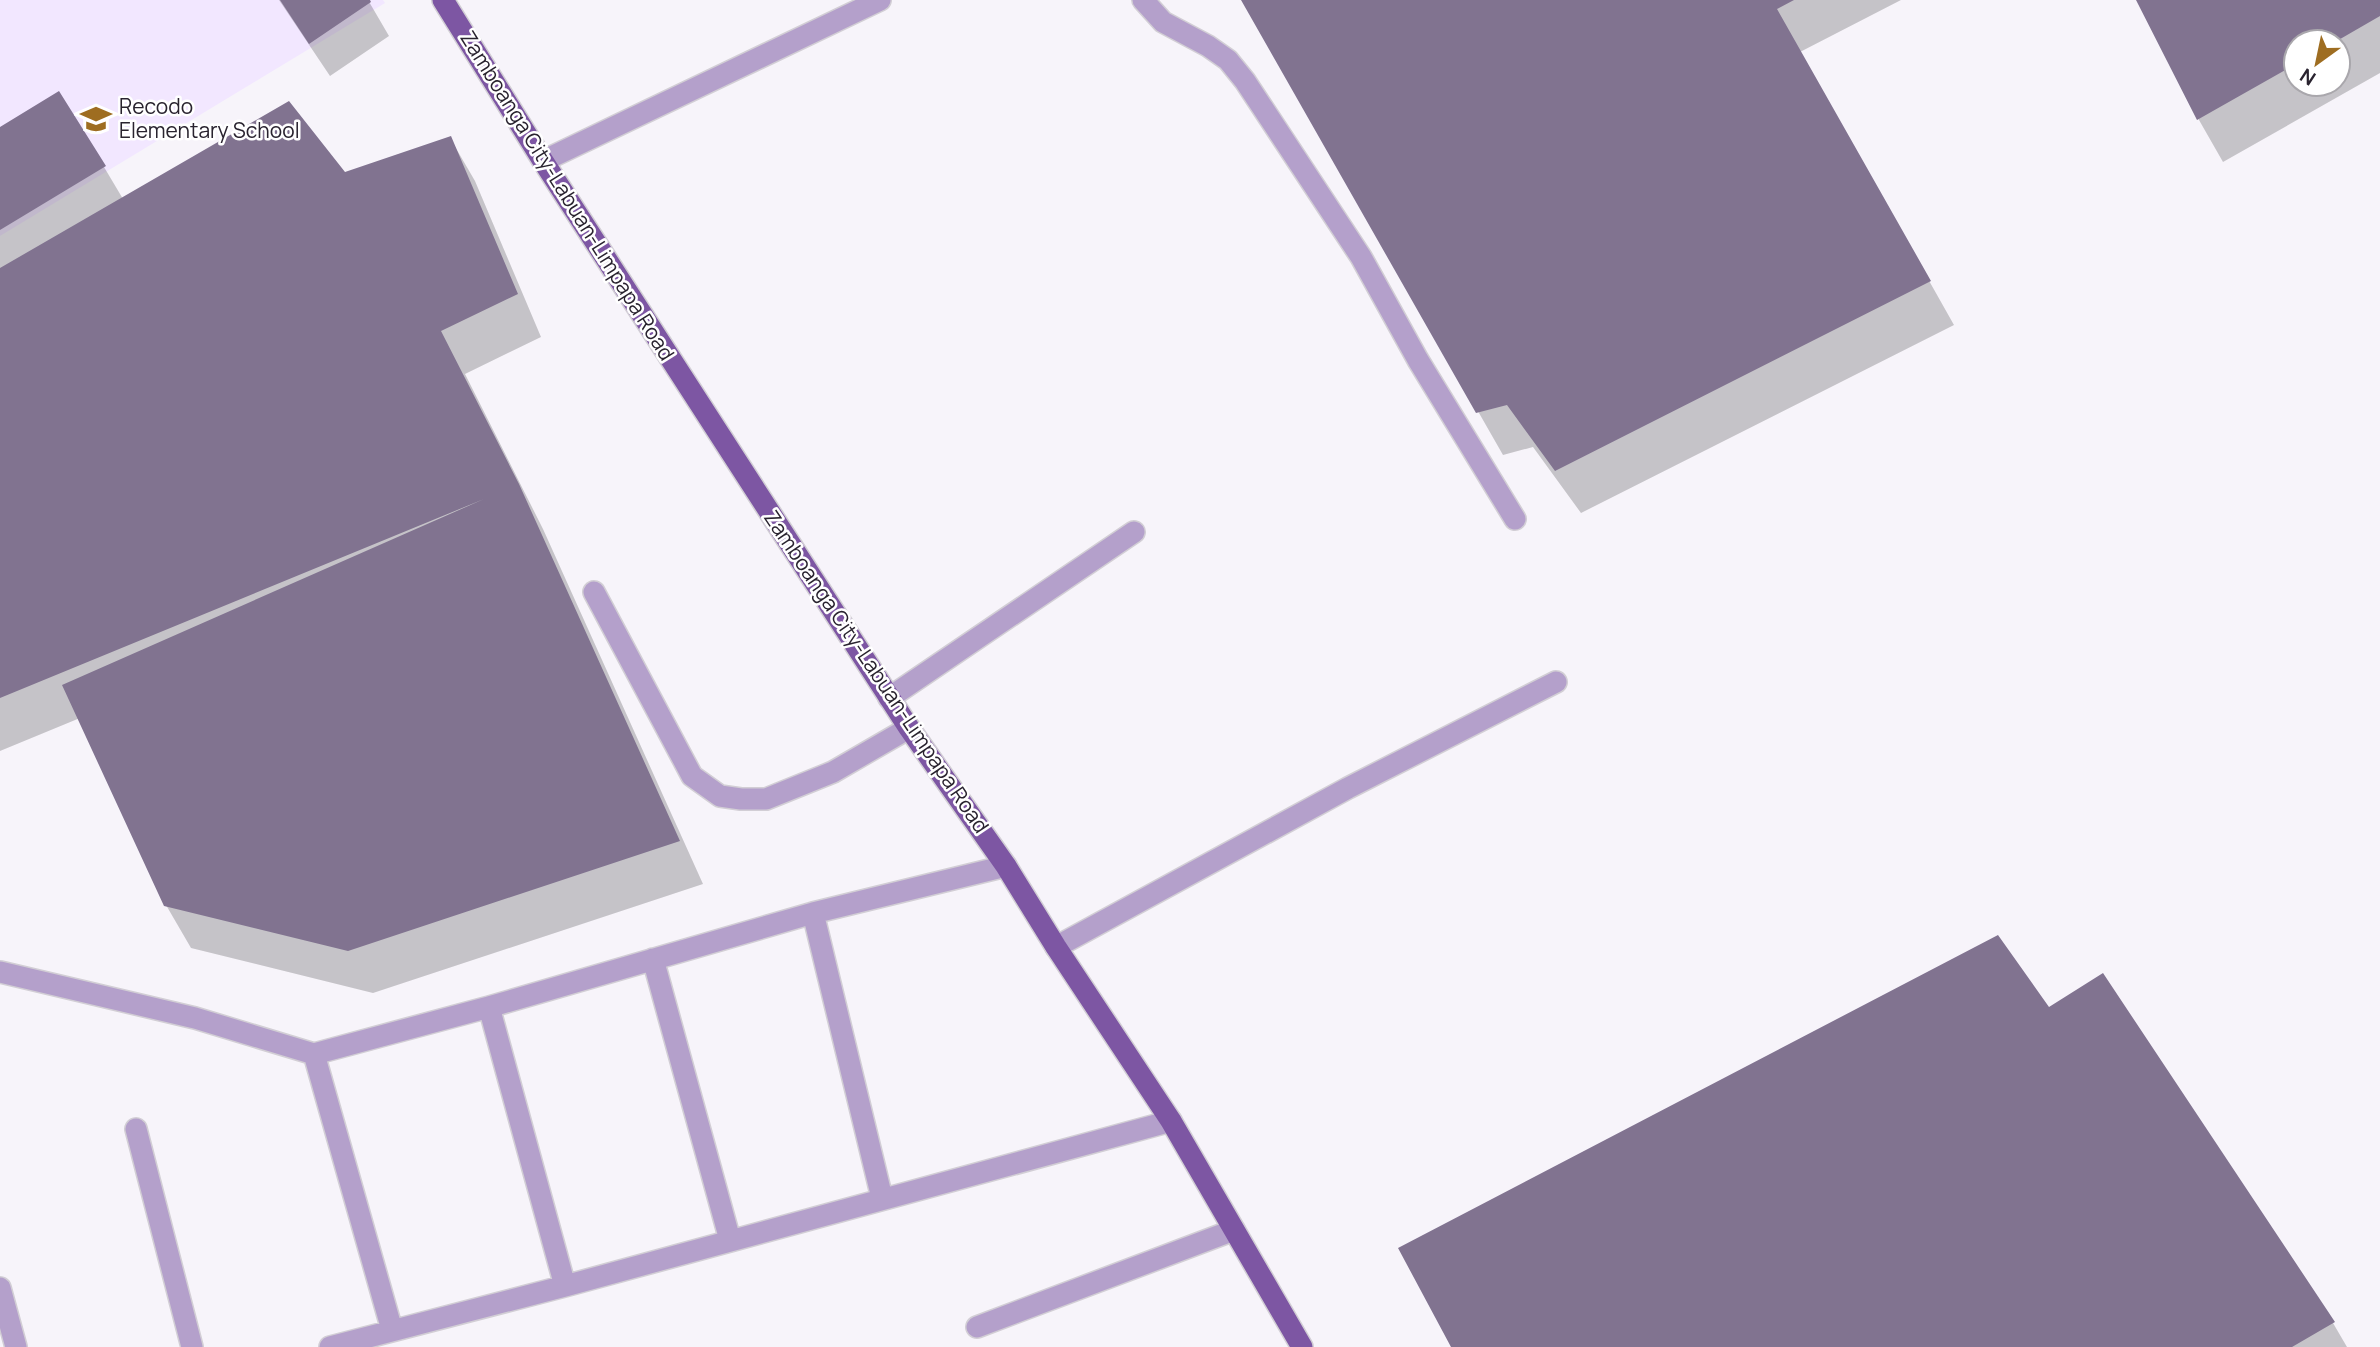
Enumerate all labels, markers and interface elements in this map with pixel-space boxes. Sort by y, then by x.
street label: Zamboanga City-Labuan-Limpapa Road [454,25,681,365]
north arrow [2282,28,2352,98]
text: N [2295,63,2321,92]
place label: Recodo Elementary School [119,92,300,144]
school or university icon: Recodo Elementary School [79,102,113,136]
street label: Zamboanga City-Labuan-Limpapa Road [758,505,996,838]

